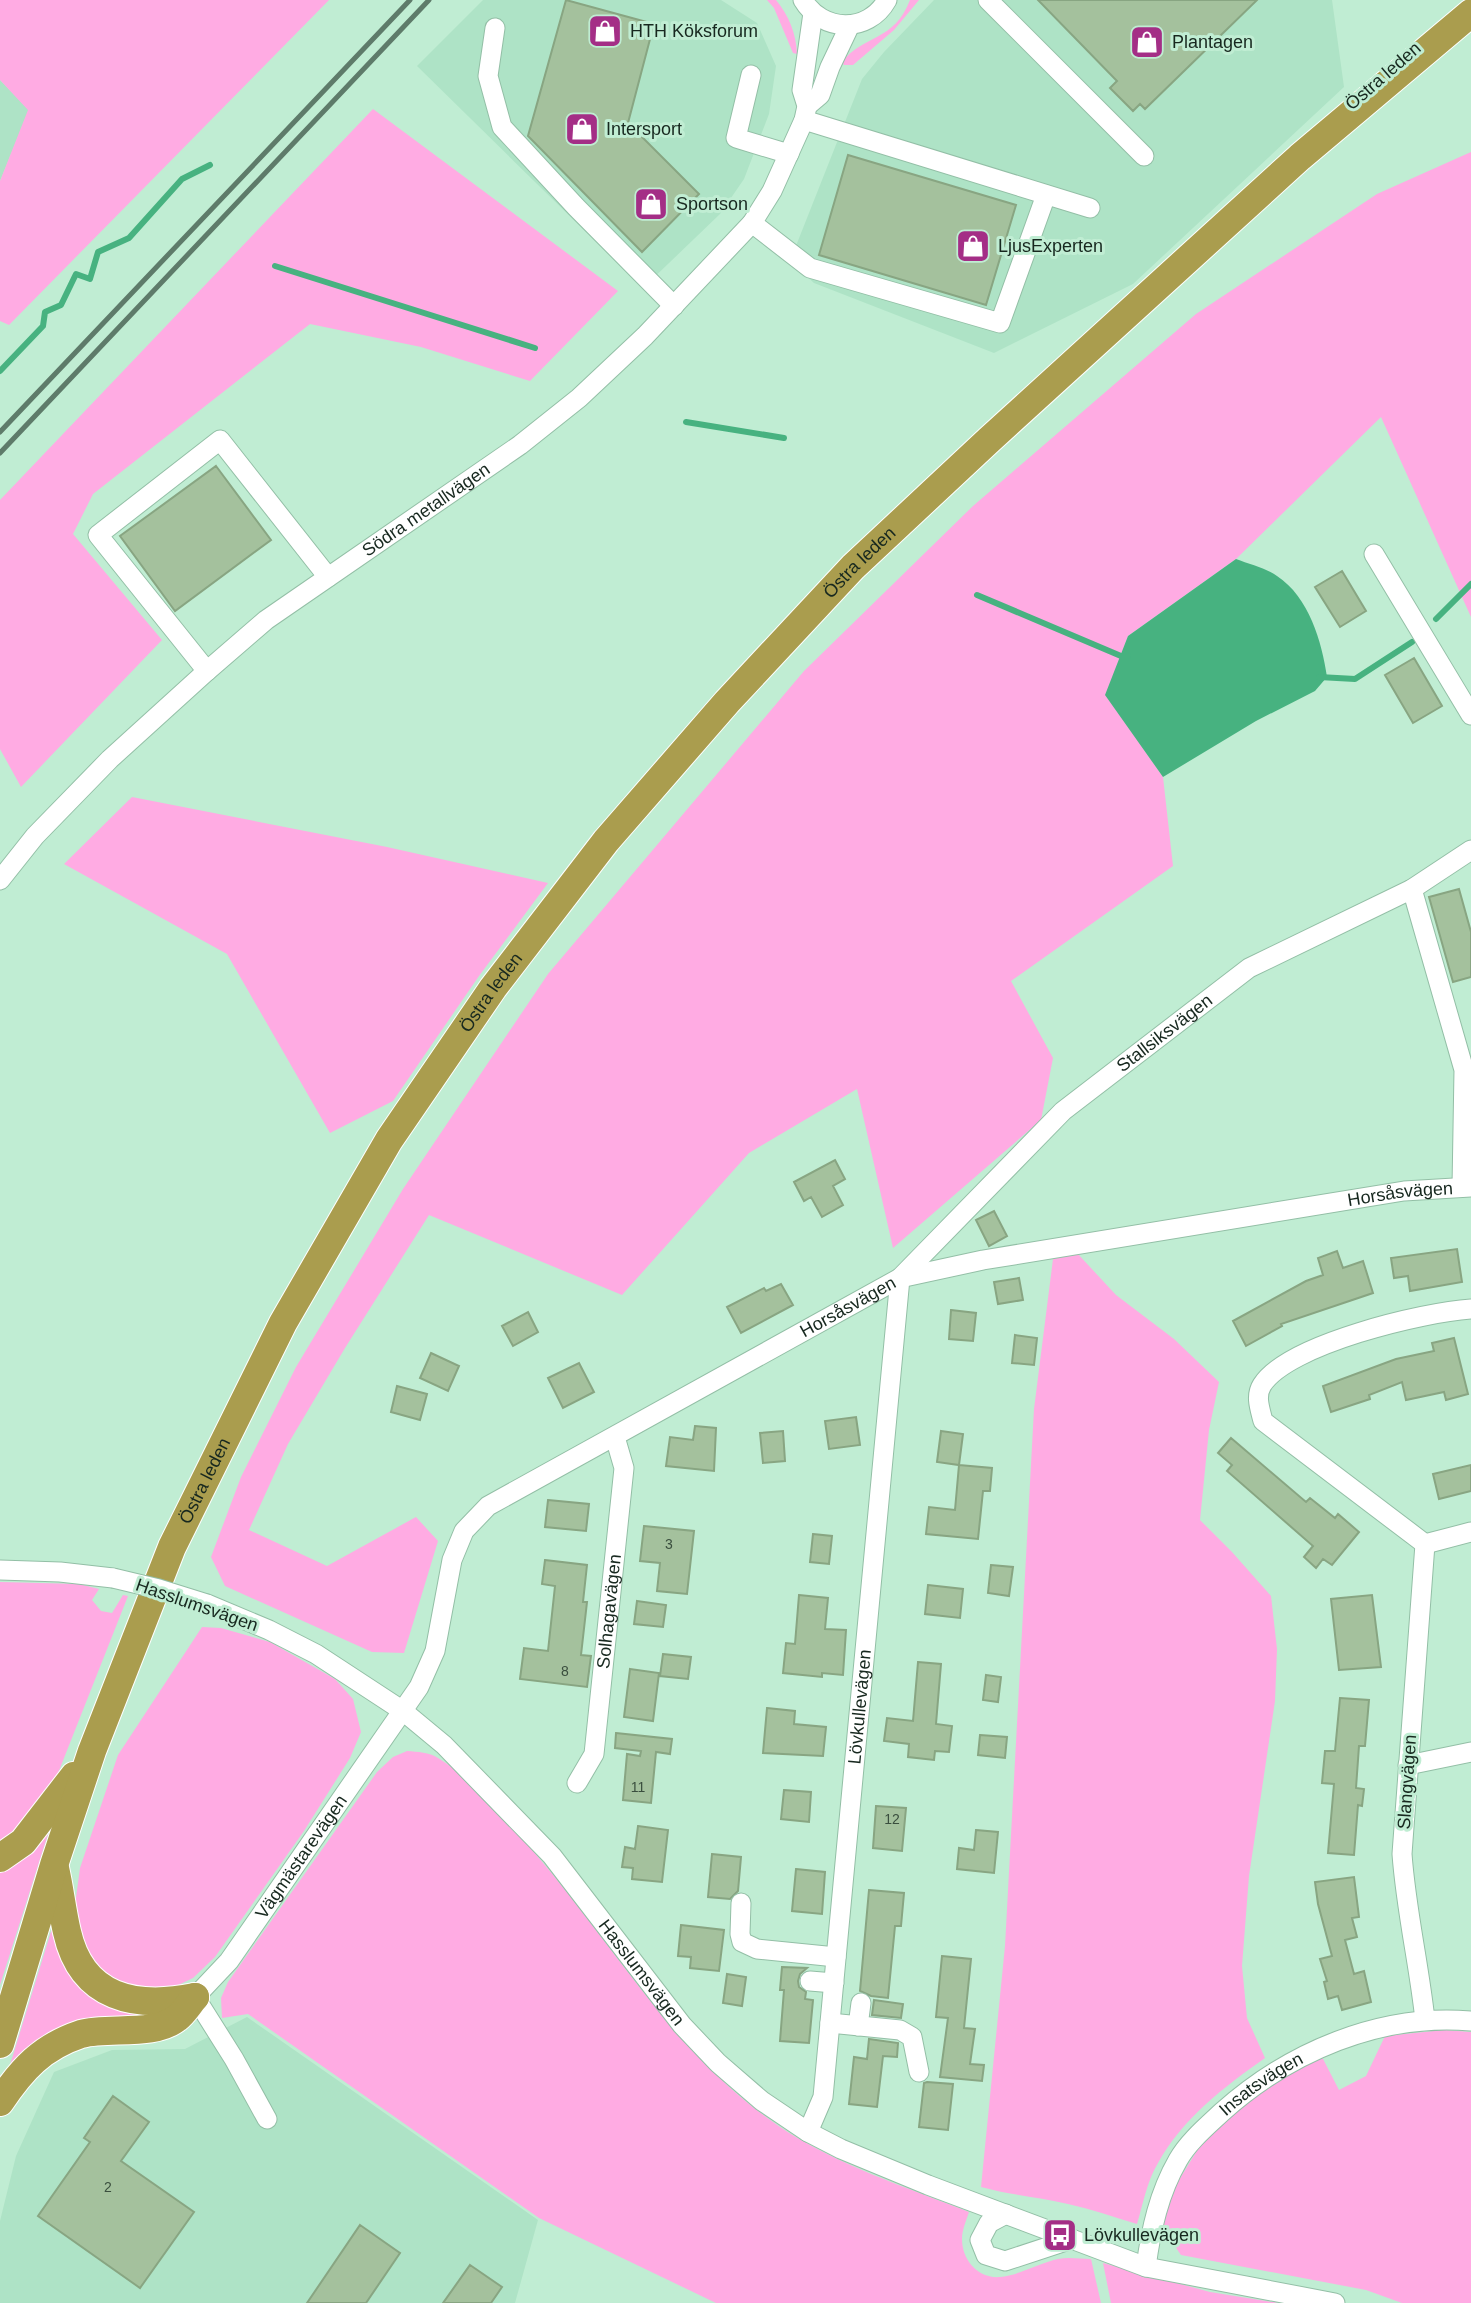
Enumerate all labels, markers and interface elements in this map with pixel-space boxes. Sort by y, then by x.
shop icon: HTH Köksforum [586,12,624,50]
place label: HTH Köksforum [630,21,758,41]
shop icon: Plantagen [1128,23,1166,61]
place label: Plantagen [1172,32,1253,52]
street label: Östra leden [1341,38,1425,114]
shop icon: Intersport [563,110,601,148]
place label: Intersport [606,119,682,139]
shop icon: Sportson [632,185,670,223]
place label: Sportson [676,194,748,214]
shop icon: LjusExperten [954,227,992,265]
place label: LjusExperten [998,236,1103,256]
street label: Södra metallvägen [359,459,494,561]
street label: Östra leden [819,523,900,602]
street label: Östra leden [456,949,526,1036]
street label: Stallsiksvägen [1113,990,1216,1076]
street label: Horsåsvägen [1346,1178,1453,1210]
street label: Horsåsvägen [797,1272,899,1341]
street label: Östra leden [175,1435,234,1527]
house number: 3 [665,1536,673,1552]
street label: Solhagavägen [593,1553,625,1670]
street label: Hasslumsvägen [133,1575,261,1635]
street label: Lövkullevägen [844,1649,875,1765]
house number: 8 [561,1663,569,1679]
street label: Slangvägen [1394,1734,1420,1830]
house number: 11 [631,1779,645,1795]
street label: Vägmästarevägen [251,1791,351,1923]
house number: 12 [884,1811,900,1827]
street label: Hasslumsvägen [595,1916,689,2029]
street label: Insatsvägen [1215,2048,1306,2120]
house number: 2 [104,2179,112,2195]
bus stop icon: Lövkullevägen [1041,2216,1079,2254]
place label: Lövkullevägen [1084,2225,1199,2245]

